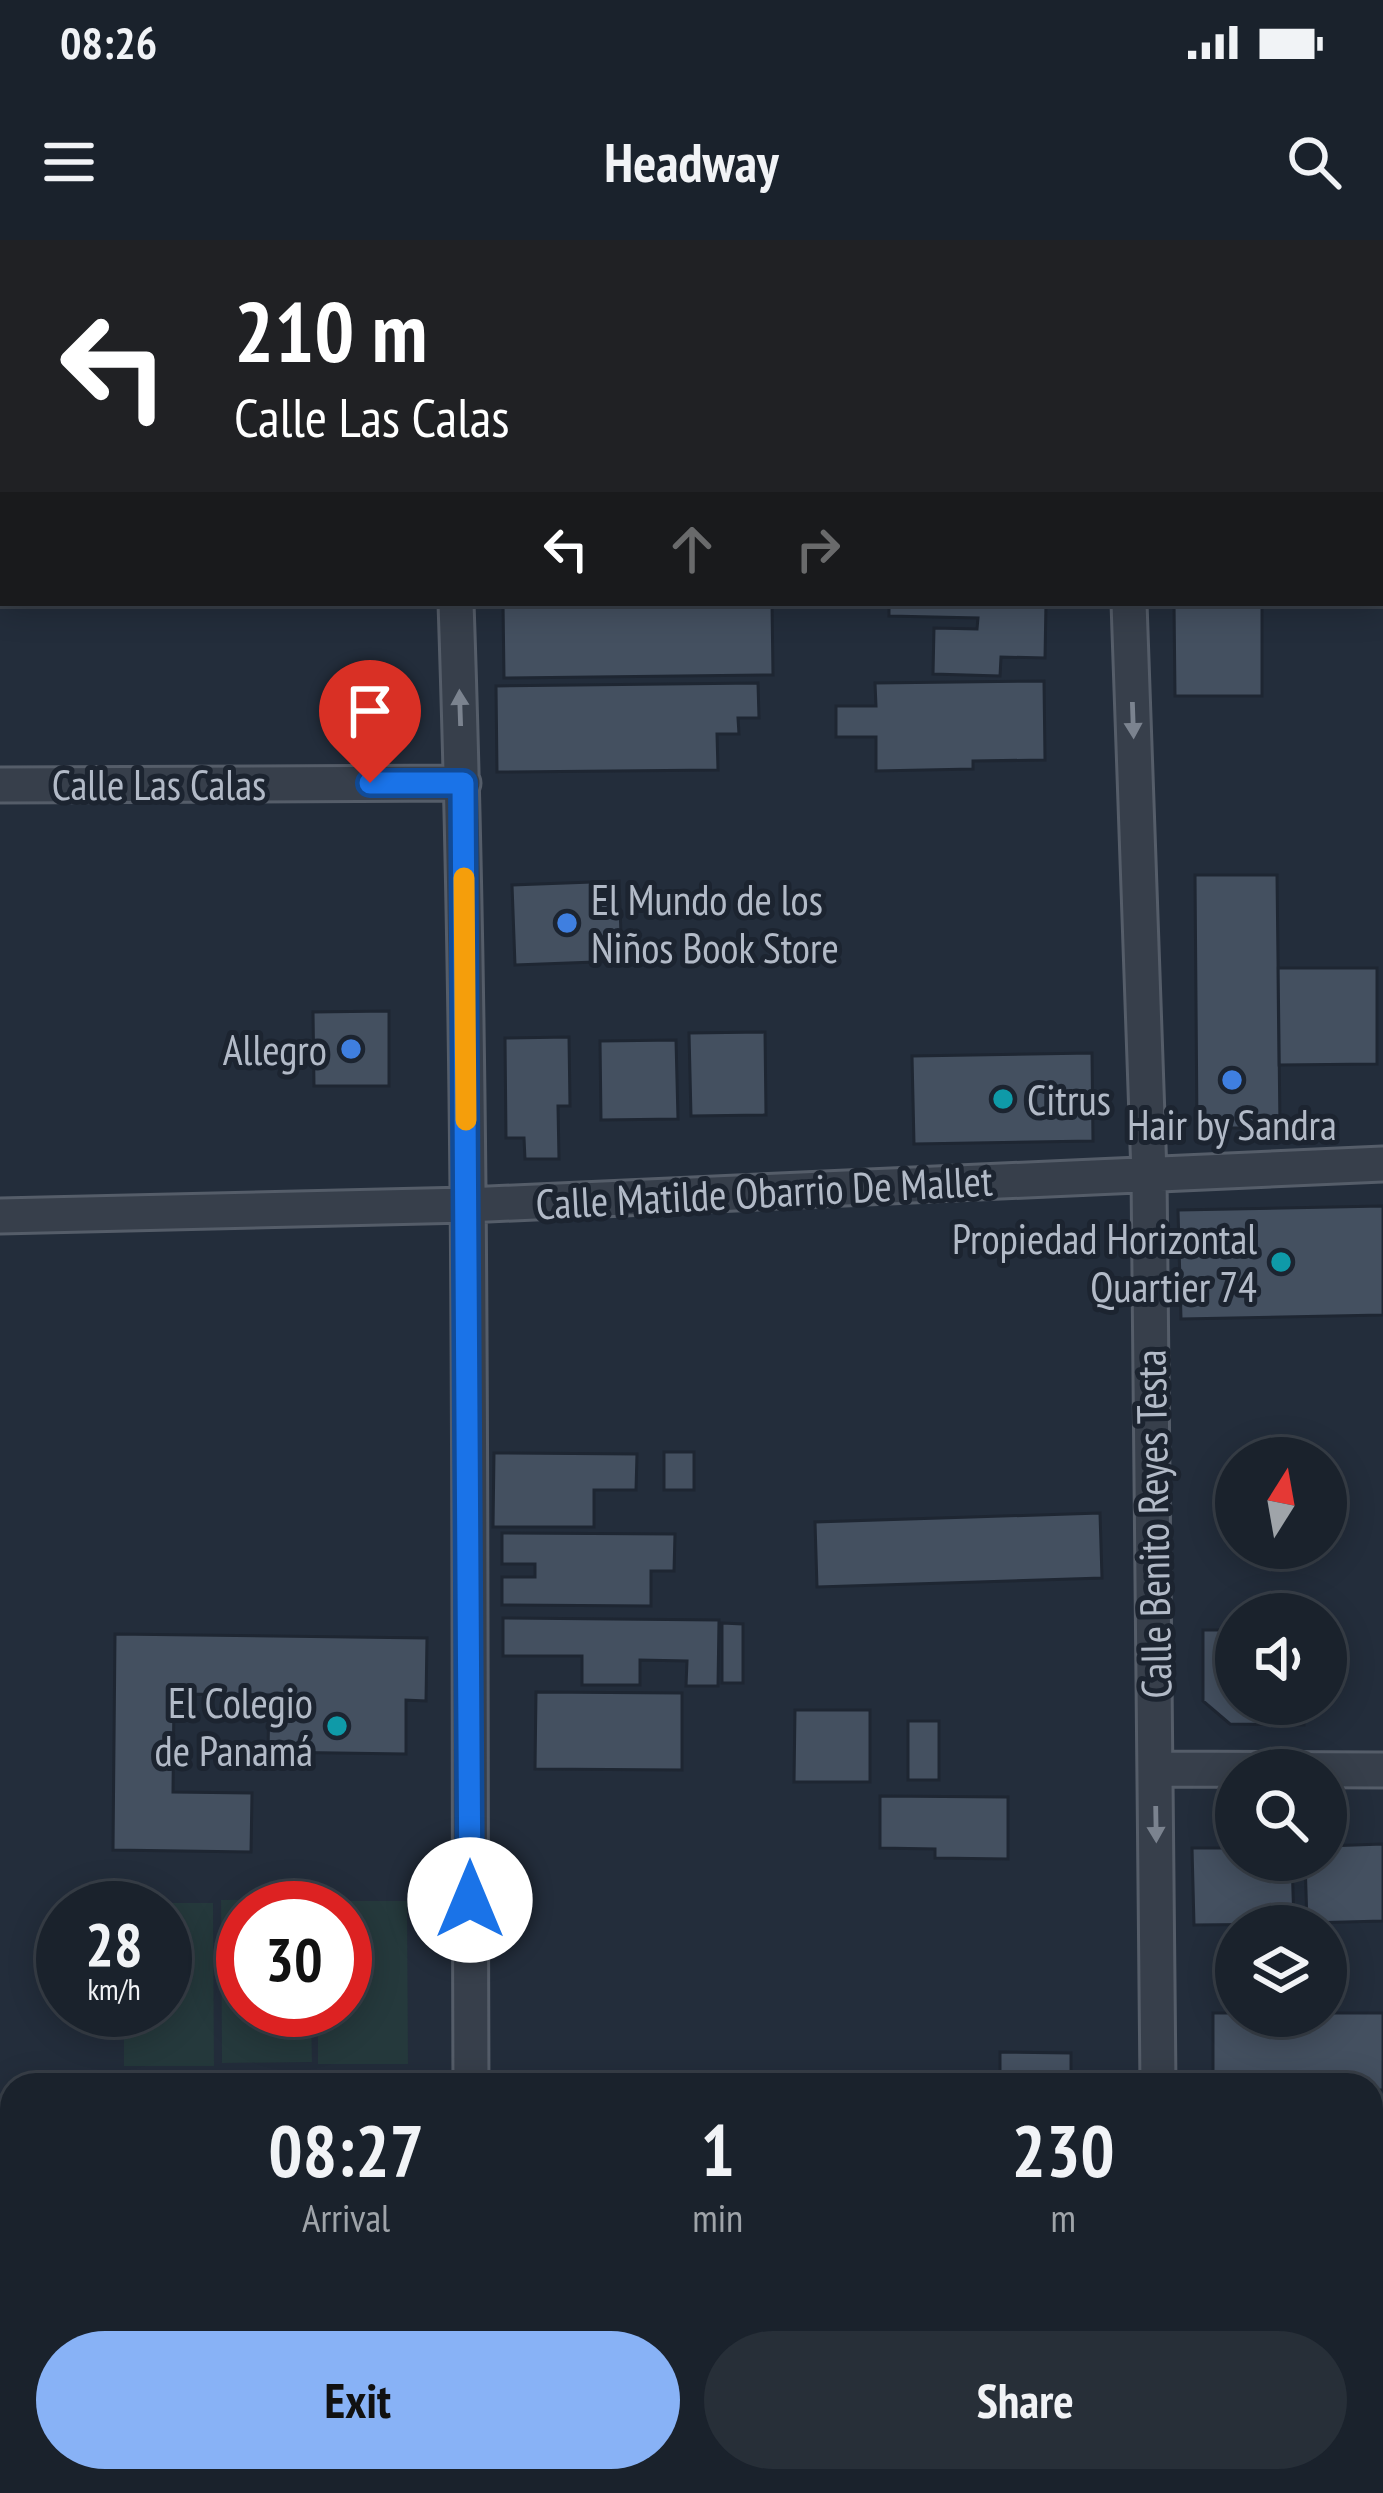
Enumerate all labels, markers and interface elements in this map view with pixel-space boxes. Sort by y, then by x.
text: 08:26 [60,13,157,71]
text: Headway [604,127,779,197]
icon: menu [36,129,102,195]
icon: search [1281,129,1347,195]
text: 210 m [234,276,427,385]
icon: left [36,288,192,444]
text: Calle Las Calas [234,382,510,452]
icon: left [533,516,599,582]
icon: ahead [659,516,725,582]
icon: right [785,516,851,582]
pin [319,660,421,783]
icon: arrive [337,678,403,744]
one-way arrow [450,688,469,726]
one-way arrow [1124,702,1143,740]
street label: Calle Las Calas [52,757,266,812]
place label: El Mundo de los Niños Book Store [591,872,839,975]
marker: El Mundo de los Niños Book Store [554,910,580,936]
place label: Allegro [223,1022,327,1077]
marker: Allegro [338,1036,364,1062]
marker: Hair by Sandra [1219,1067,1245,1093]
place label: Citrus [1027,1072,1111,1127]
marker: Citrus [990,1086,1016,1112]
place label: Hair by Sandra [1127,1097,1337,1152]
street label: Calle Matilde Obarrio De Mallet [534,1153,994,1231]
place label: Propiedad Horizontal Quartier 74 [952,1211,1257,1314]
marker: Propiedad Horizontal Quartier 74 [1268,1249,1294,1275]
street label: Calle Benito Reyes Testa [1122,1349,1184,1699]
north arrow [1215,1437,1347,1569]
map controls [1215,1437,1347,2037]
button: sound [1215,1593,1347,1725]
place label: El Colegio de Panamá [155,1675,313,1778]
marker: El Colegio de Panamá [324,1713,350,1739]
button: search [1215,1749,1347,1881]
one-way arrow [1146,1806,1165,1844]
position arrow [407,1837,533,1963]
speed limit sign: 30 [216,1881,372,2037]
text: 28 [85,1905,143,1983]
button: layers [1215,1905,1347,2037]
text: km/h [87,1969,141,2008]
text: 08:27 [268,2103,424,2196]
text: 1 [701,2103,735,2196]
text: 230 [1011,2103,1115,2196]
text: Arrival [302,2192,390,2243]
text: min [692,2192,743,2243]
text: m [1050,2192,1076,2243]
button: Exit [36,2331,680,2469]
button: Share [704,2331,1347,2469]

